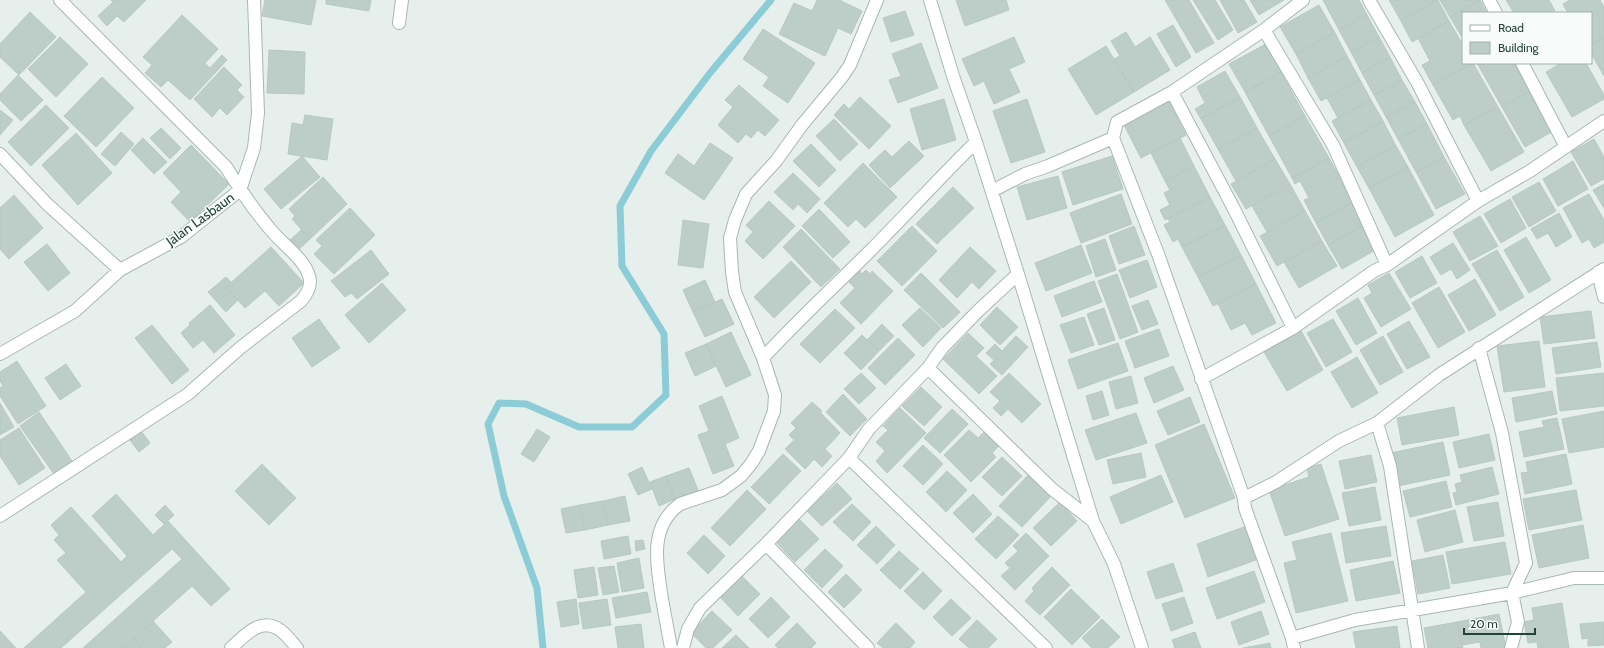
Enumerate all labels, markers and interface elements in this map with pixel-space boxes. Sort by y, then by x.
legend [1462,12,1592,64]
text: Road [1498,20,1524,35]
text: Building [1498,40,1540,55]
street label: Jalan Lasbaun [161,188,238,250]
scale bar [1464,610,1535,636]
text: 20 m [1470,616,1498,631]

